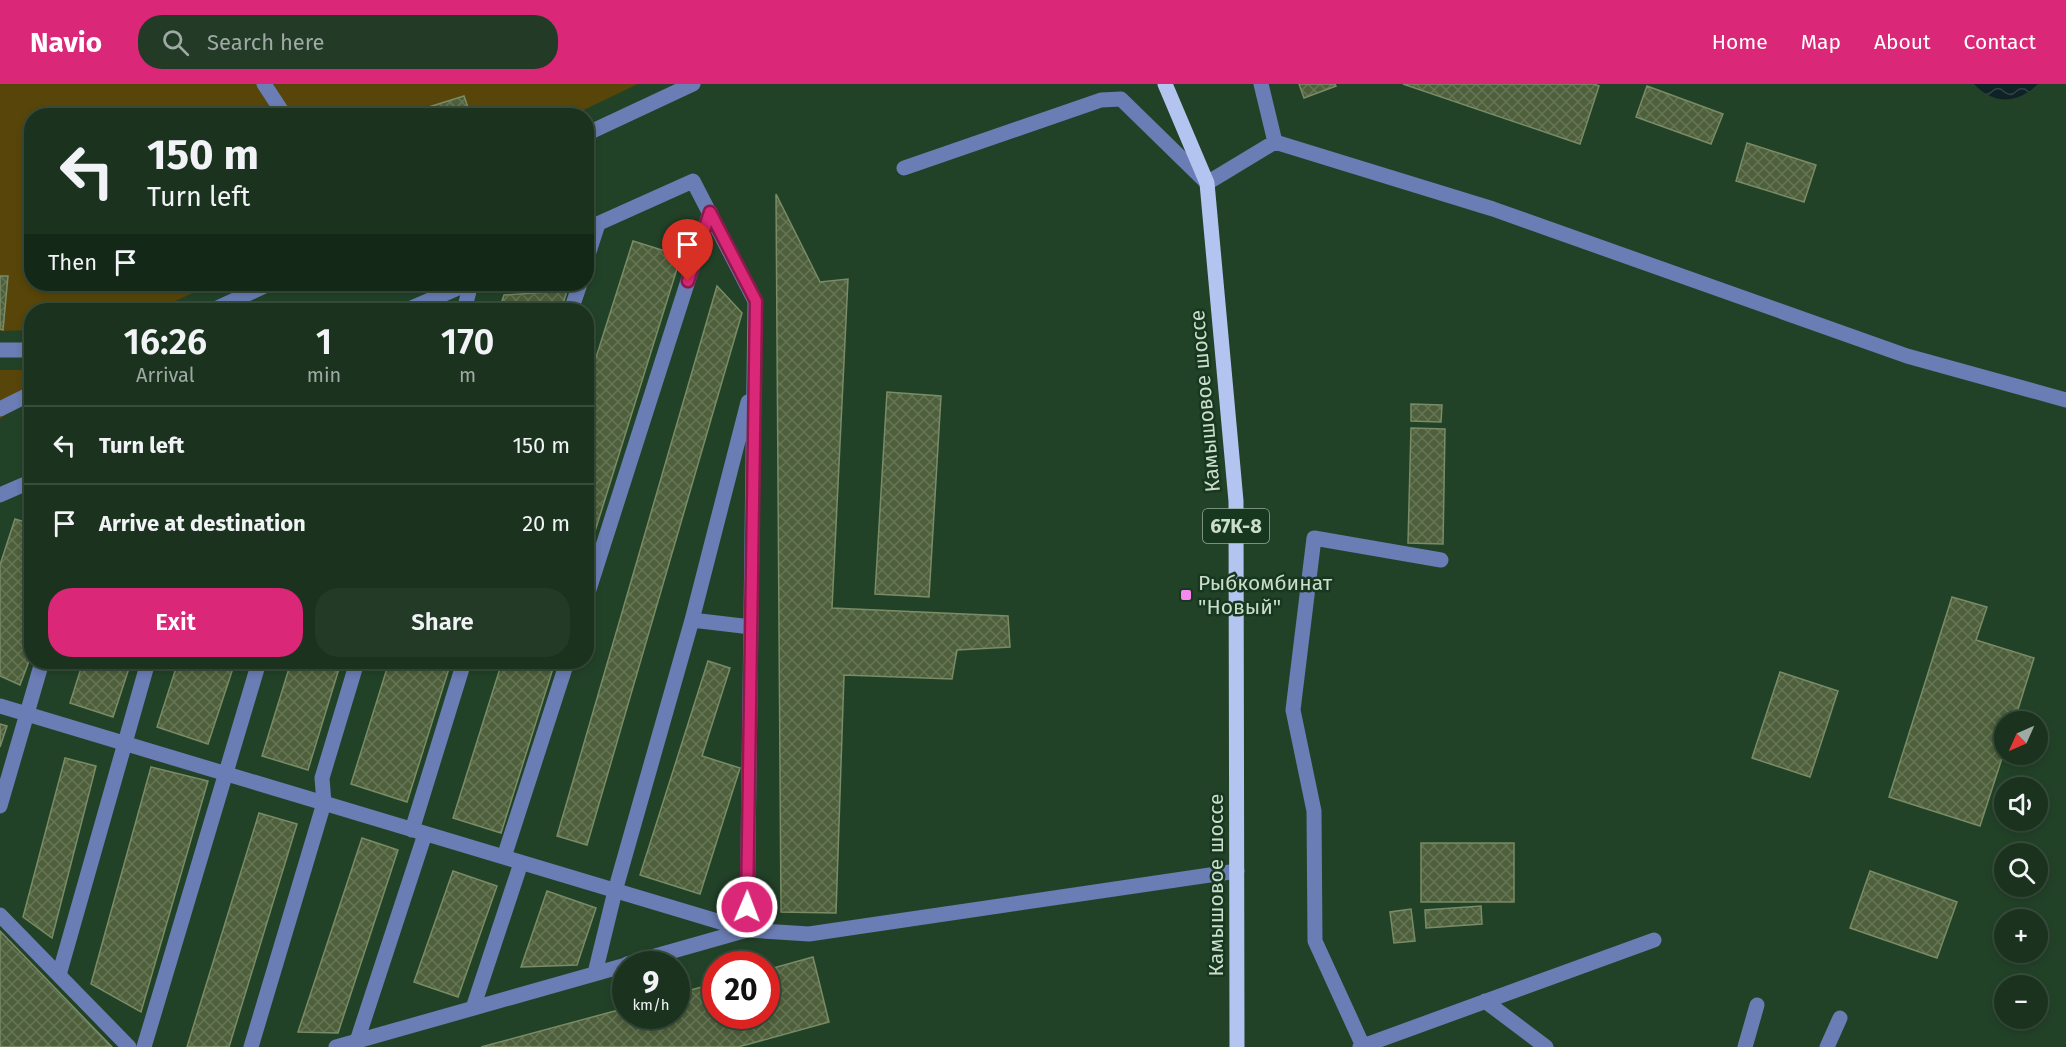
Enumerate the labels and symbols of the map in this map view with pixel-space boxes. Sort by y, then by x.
pin [662,219,713,281]
street label: Камышовое шоссе [1184,309,1226,493]
road number: 67К-8 [1203,509,1269,543]
place label: Рыбкомбинат "Новый" [1198,570,1333,620]
marker: Рыбкомбинат "Новый" [1179,588,1193,602]
north arrow [1994,711,2048,765]
street label: Камышовое шоссе [1203,794,1229,976]
position arrow [715,875,779,939]
speed limit sign: 20 [702,951,780,1029]

